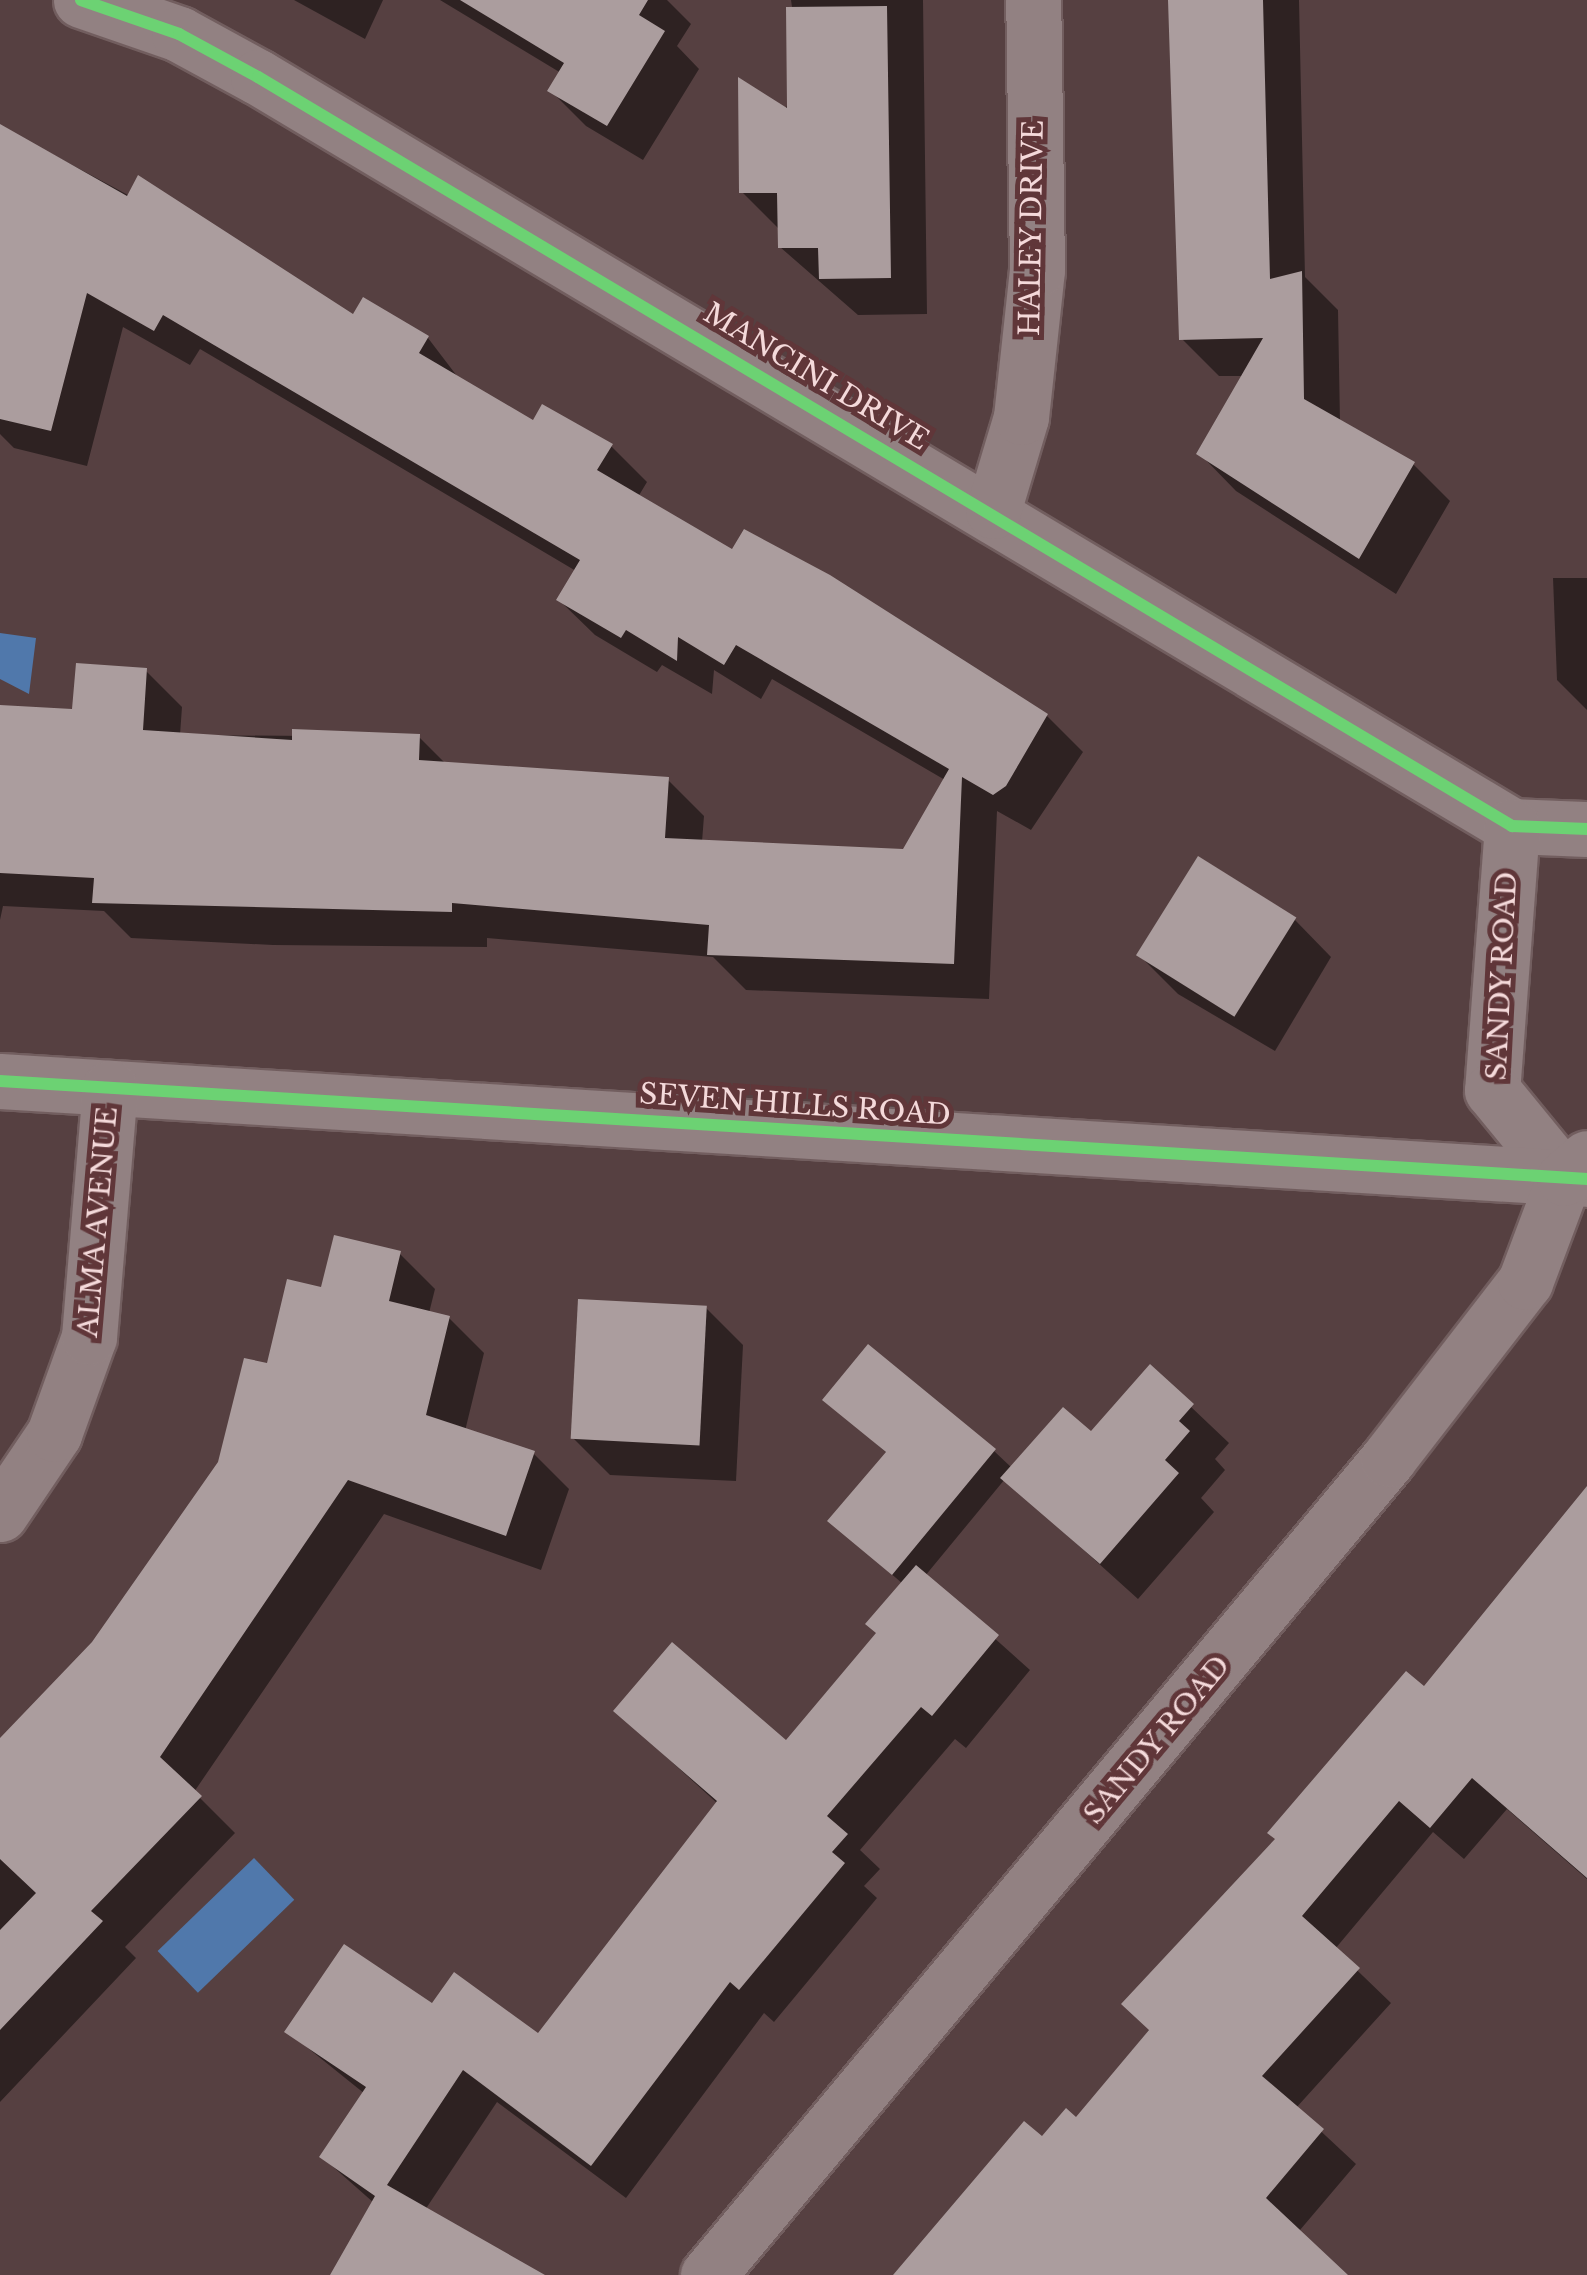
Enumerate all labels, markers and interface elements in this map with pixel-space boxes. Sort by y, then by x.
street label: HALEY DRIVE [1013,119,1051,337]
street label: MANCINI DRIVE [697,297,935,457]
street label: SANDY ROAD [1480,870,1524,1082]
street label: SEVEN HILLS ROAD [638,1077,952,1133]
street label: ALMA AVENUE [71,1104,125,1340]
street label: SANDY ROAD [1077,1649,1237,1831]

